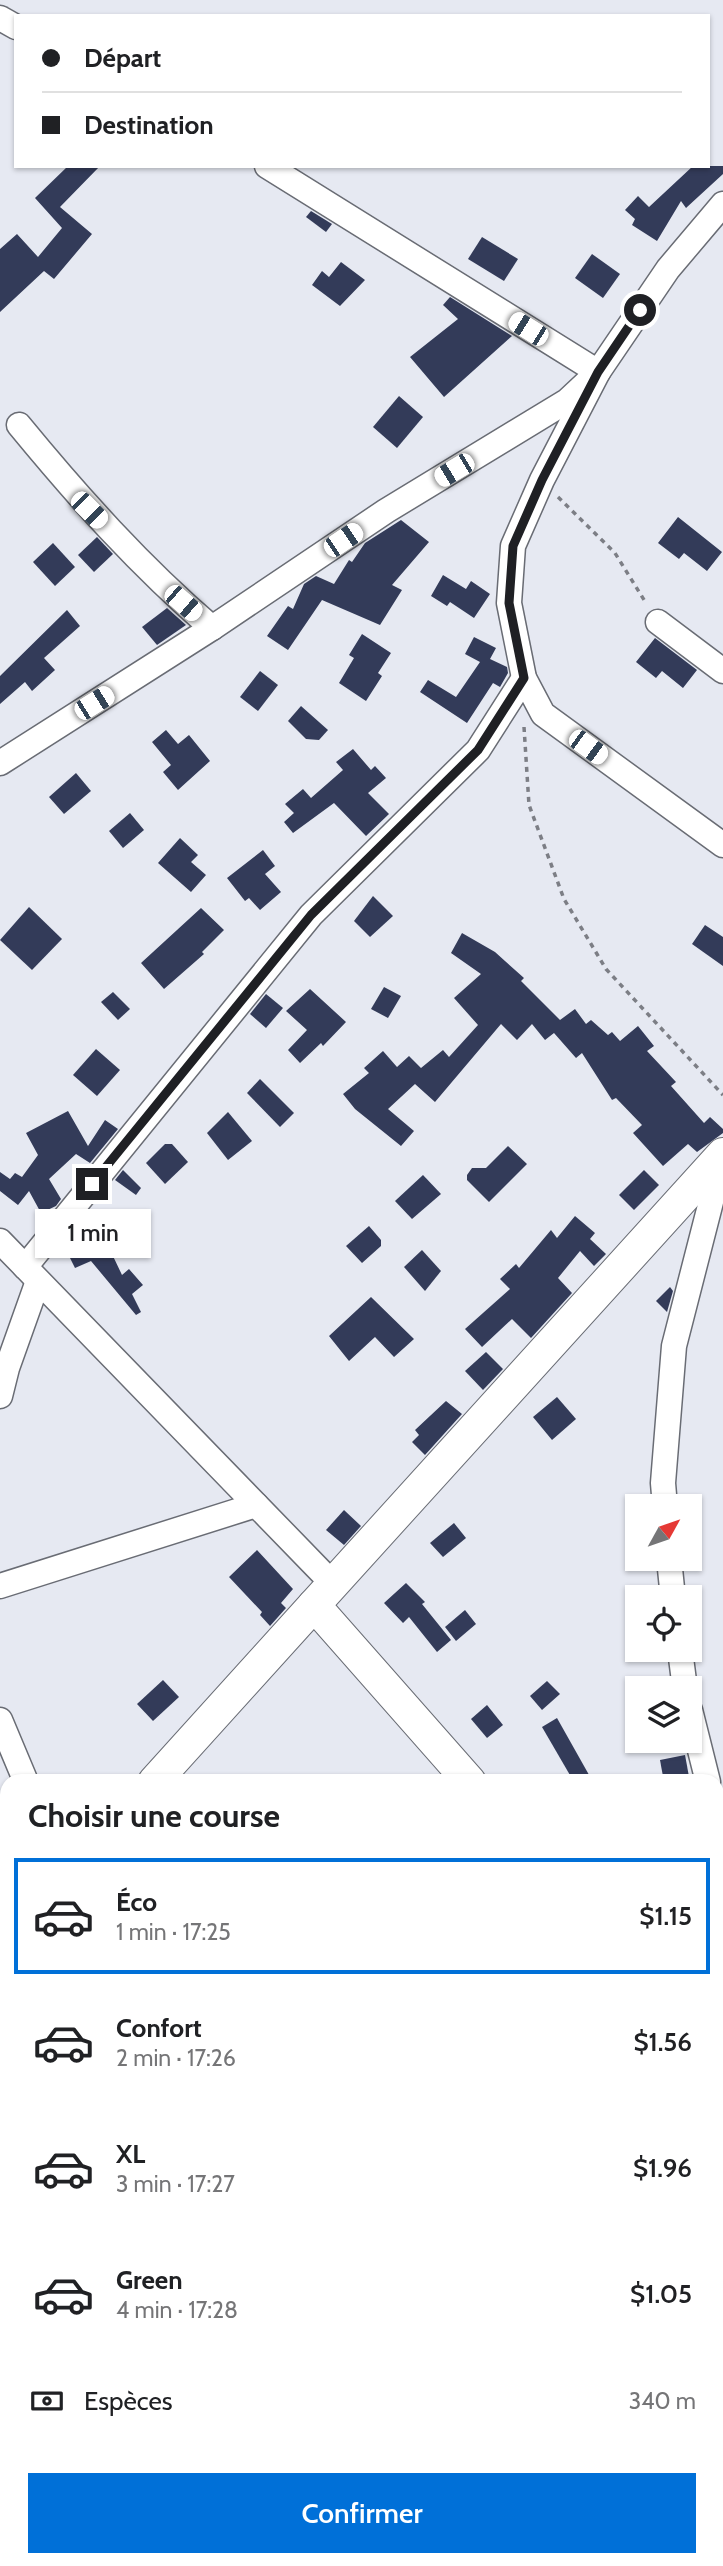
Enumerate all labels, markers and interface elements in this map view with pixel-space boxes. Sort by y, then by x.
text: Départ [84,42,161,74]
text: Destination [84,109,214,141]
route start [624,294,656,326]
car [505,309,552,349]
car [431,450,478,490]
car [67,488,112,532]
car [320,520,367,560]
car [161,581,206,625]
car [71,683,118,723]
car [565,726,612,768]
route end [76,1168,108,1200]
callout: 1 min [34,1208,150,1258]
text: 1 min [67,1219,119,1247]
north arrow [625,1494,702,1572]
map controls [625,1494,702,1753]
button: locate [625,1585,702,1662]
button: layers [625,1676,702,1753]
text: Choisir une course [28,1796,280,1835]
icon: car [32,1885,95,1948]
text: Éco [116,1886,157,1918]
text: $1.15 [639,1900,692,1932]
text: 1 min · 17:25 [116,1918,231,1946]
icon: car [32,2011,95,2074]
text: Confort [116,2012,202,2044]
text: $1.56 [633,2026,692,2058]
text: 2 min · 17:26 [116,2044,236,2072]
icon: car [32,2137,95,2200]
text: XL [116,2138,145,2170]
text: $1.96 [633,2152,692,2184]
text: 3 min · 17:27 [116,2170,235,2198]
icon: car [32,2263,95,2326]
text: Green [116,2264,183,2296]
text: $1.05 [630,2278,692,2310]
text: 4 min · 17:28 [116,2296,238,2324]
icon: cash [28,2382,66,2420]
text: Espèces [84,2385,173,2417]
text: 340 m [629,2387,696,2415]
button: Confirmer [28,2473,696,2553]

